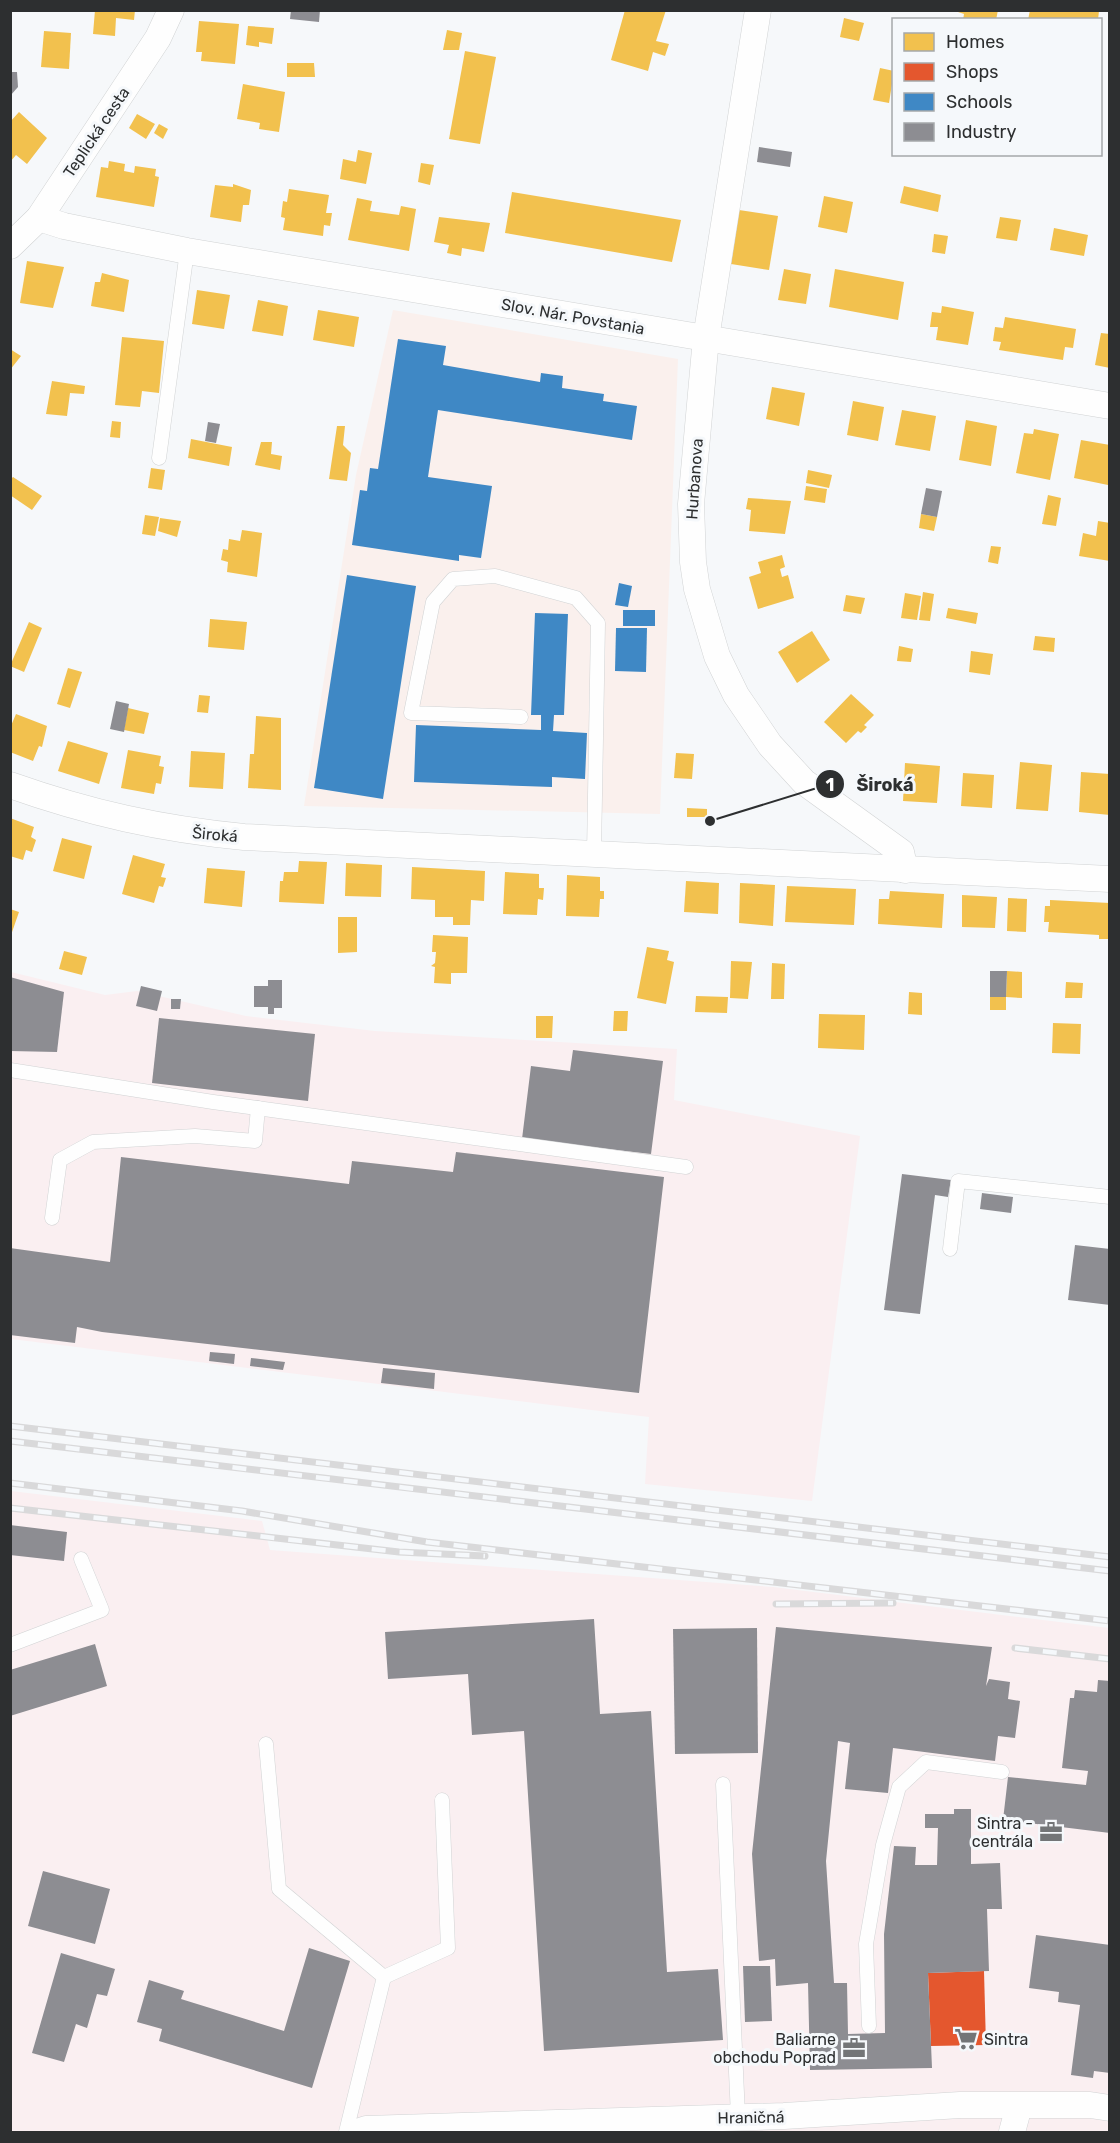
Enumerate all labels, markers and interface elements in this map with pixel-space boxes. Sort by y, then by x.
legend [892,18,1102,156]
text: Homes [946,31,1004,53]
text: Shops [946,61,998,83]
street label: Teplická cesta [59,84,134,181]
text: Schools [946,91,1012,113]
text: Industry [946,121,1016,143]
street label: Slov. Nár. Povstania [500,295,646,338]
street label: Hurbanova [682,438,707,520]
callout: Široká [815,766,926,802]
text: 1 [826,774,834,796]
text: Široká [856,774,914,796]
street label: Široká [191,822,239,846]
place label: Sintra - centrála [972,1814,1033,1851]
office icon: Sintra - centrála [1038,1819,1064,1845]
supermarket icon: Sintra [953,2026,979,2052]
place label: Baliarne obchodu Poprad [713,2030,836,2067]
place label: Sintra [984,2030,1028,2049]
office icon: Baliarne obchodu Poprad [841,2035,867,2061]
street label: Hraničná [717,2107,785,2128]

